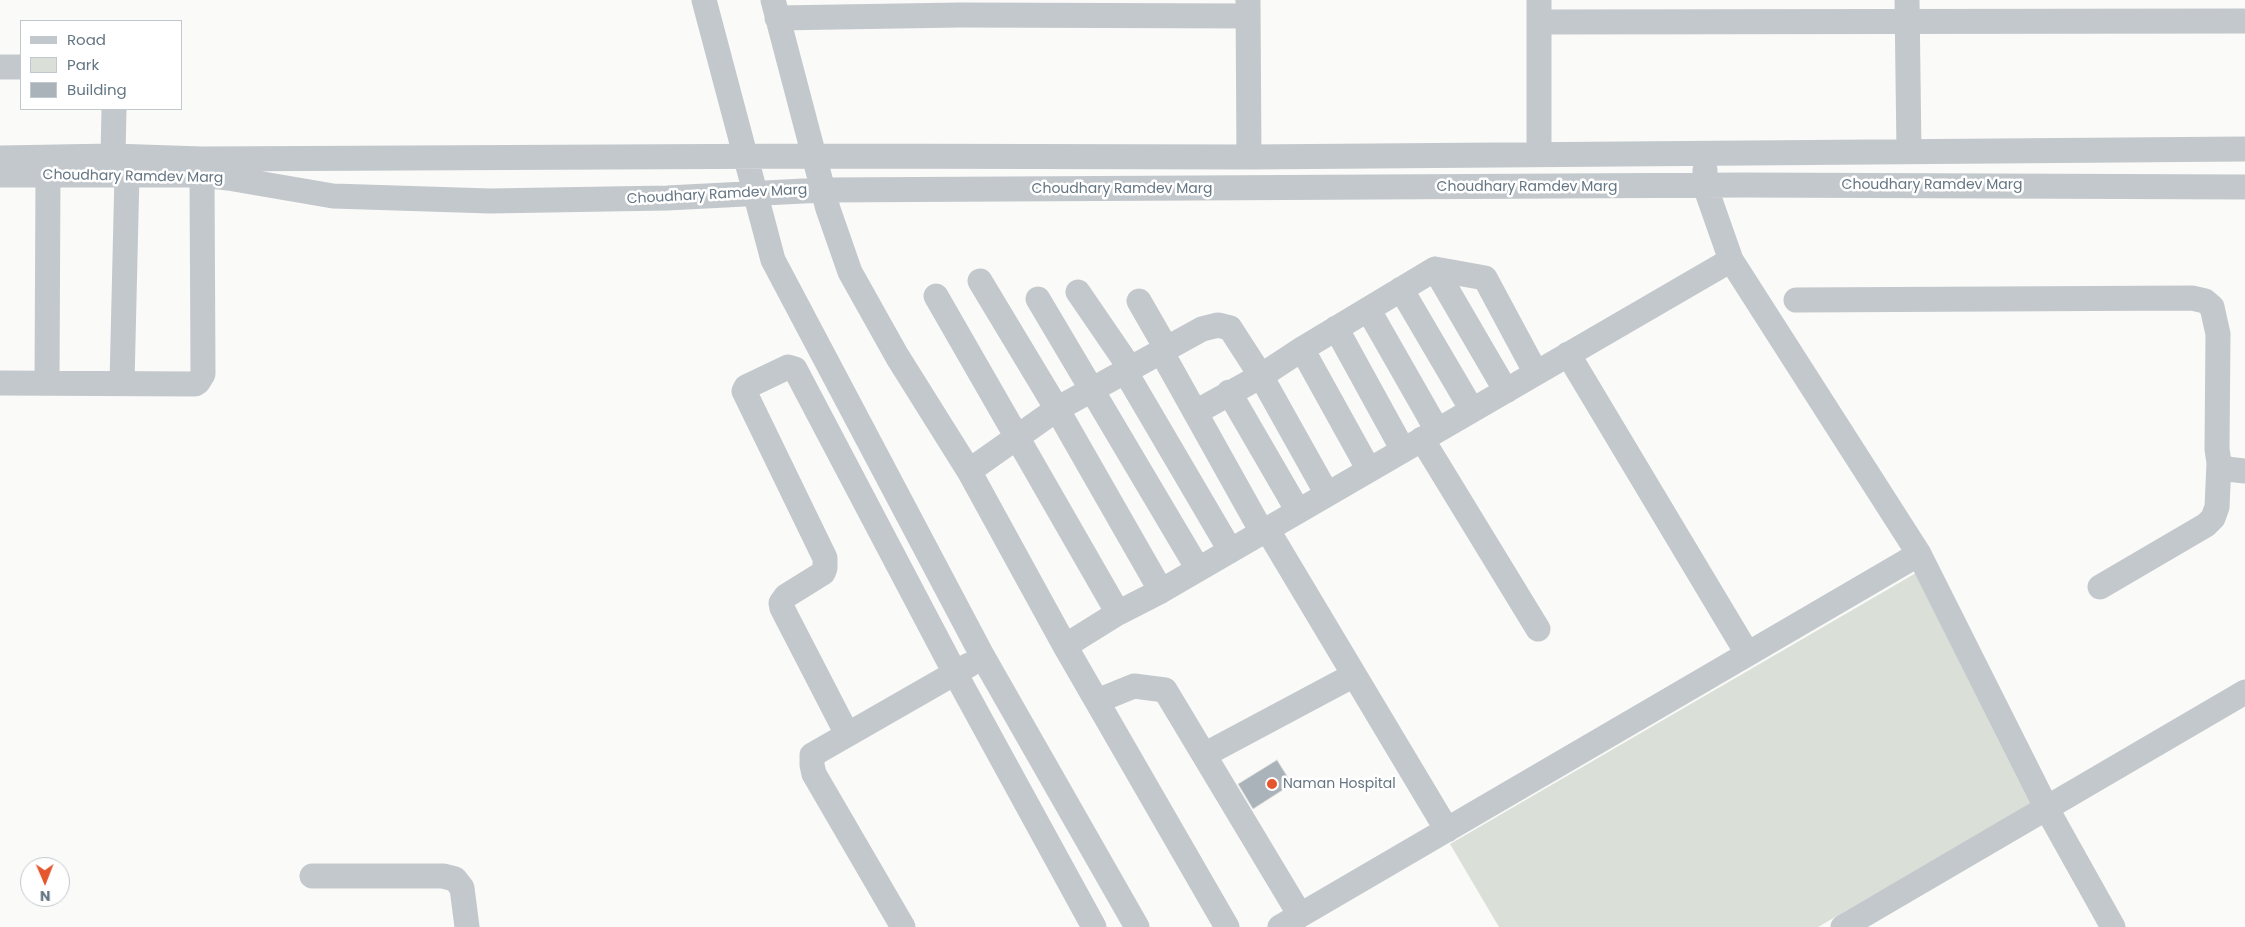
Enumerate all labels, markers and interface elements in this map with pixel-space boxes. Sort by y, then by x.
legend [20,20,182,110]
text: Road [67,29,106,50]
text: Park [67,54,99,75]
text: Building [67,79,127,100]
street label: Choudhary Ramdev Marg [42,167,224,187]
street label: Choudhary Ramdev Marg [1842,177,2022,193]
street label: Choudhary Ramdev Marg [1437,179,1617,195]
street label: Choudhary Ramdev Marg [1032,181,1212,197]
street label: Choudhary Ramdev Marg [626,182,808,208]
place label: Naman Hospital [1283,776,1396,792]
marker: Naman Hospital [1265,777,1279,791]
north arrow [20,857,70,907]
text: N [40,886,51,906]

